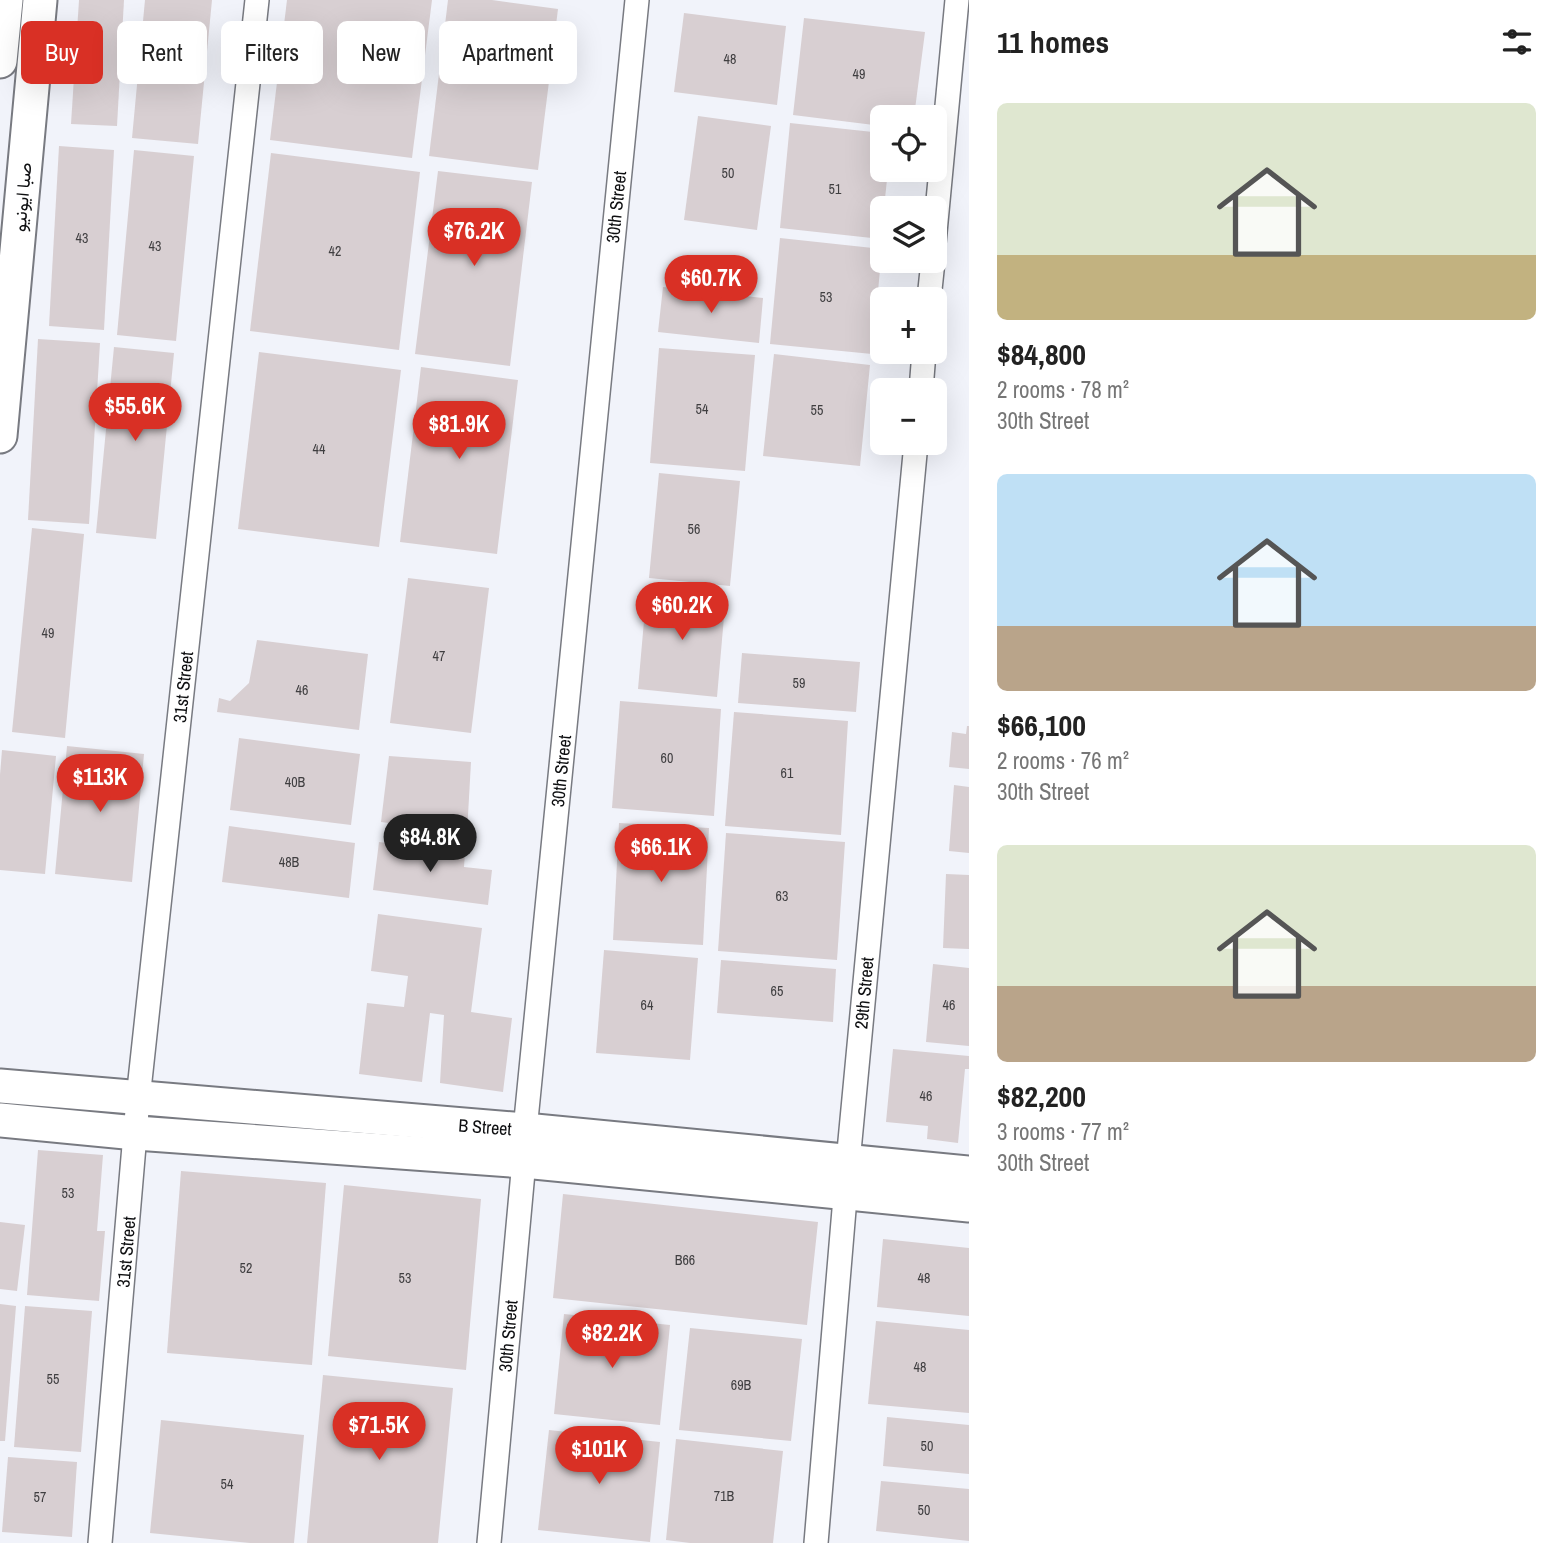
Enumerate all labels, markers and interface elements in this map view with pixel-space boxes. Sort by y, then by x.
chip: Buy [21,21,103,84]
chip: Rent [117,21,207,84]
chip: Filters [221,21,323,84]
chip: New [337,21,425,84]
chip: Apartment [439,21,577,84]
text: 11 homes [997,22,1109,62]
icon: filters [1498,23,1536,61]
house number: 48 [724,50,736,68]
house number: 49 [853,65,865,83]
map controls [870,105,947,455]
button: locate [870,105,947,182]
icon: home [1204,149,1330,275]
street label: صبا ایونیو [7,161,37,233]
house number: 50 [722,164,734,182]
street label: 30th Street [600,170,632,244]
house number: 51 [829,180,842,198]
button: layers [870,196,947,273]
pin: $76.2K [417,208,531,268]
text: $76.2K [444,215,504,246]
house number: 43 [76,229,88,247]
house number: 43 [149,237,161,255]
house number: 42 [329,242,341,260]
pin: $60.7K [654,256,768,315]
text: $60.7K [681,262,741,293]
button: + [870,287,947,364]
house number: 53 [820,288,832,306]
text: $84,800 [997,334,1086,374]
text: 2 rooms · 78 m² [997,374,1129,405]
button: − [870,378,947,455]
pin: $55.6K [78,384,192,443]
text: $55.6K [105,390,165,421]
house number: 54 [696,400,709,418]
house number: 55 [811,401,823,419]
pin: $81.9K [402,402,516,461]
text: 30th Street [997,405,1089,436]
text: $81.9K [429,408,489,439]
house number: 44 [313,440,326,458]
house number: 56 [688,520,700,538]
icon: home [1204,520,1330,646]
pin: $60.2K [625,582,739,642]
text: $60.2K [652,589,712,620]
house number: 49 [42,624,54,642]
house number: 47 [433,647,445,665]
street label: 31st Street [167,650,199,724]
house number: 59 [793,674,805,692]
house number: 46 [296,681,308,699]
text: $66,100 [997,705,1086,745]
street label: 30th Street [545,734,577,808]
text: 2 rooms · 76 m² [997,745,1129,776]
house number: 60 [661,749,673,767]
pin: $113K [51,754,149,814]
text: $113K [73,761,127,792]
house number: 61 [781,764,794,782]
house number: 40B [285,773,306,791]
text: 30th Street [997,776,1089,807]
pin: $84.8K [373,814,487,874]
text: $84.8K [400,821,460,852]
pin: $66.1K [604,824,718,884]
text: $66.1K [631,831,691,862]
house number: 48B [279,853,300,871]
house number: 63 [776,887,788,905]
icon: home [1204,891,1330,1017]
street label: 29th Street [848,956,880,1030]
house number: 65 [771,982,783,1000]
house number: 64 [641,996,654,1014]
house number: 46 [943,996,955,1014]
text: $82,200 [997,1076,1086,1116]
house number: 46 [920,1087,932,1105]
street label: B Street [458,1113,512,1141]
text: 3 rooms · 77 m² [997,1116,1129,1147]
text: 30th Street [997,1147,1089,1178]
house number: 53 [62,1184,74,1202]
street label: 31st Street [110,1215,142,1289]
house number: B66 [675,1251,695,1269]
house number: 52 [240,1259,252,1277]
house number: 53 [399,1269,411,1287]
house number: 48 [918,1269,930,1287]
street label: 30th Street [492,1299,524,1373]
pin: $82.2K [555,1310,669,1370]
text: $82.2K [582,1317,642,1348]
house number: 48 [914,1358,926,1376]
house number: 55 [47,1370,59,1388]
house number: 69B [731,1376,752,1394]
pin: $71.5K [322,1402,436,1462]
text: $71.5K [349,1409,409,1440]
pin: $101K [550,1426,648,1486]
text: $101K [571,1433,627,1464]
house number: 50 [921,1437,933,1455]
house number: 54 [221,1475,234,1493]
house number: 71B [714,1487,735,1505]
house number: 57 [34,1488,46,1506]
house number: 50 [918,1501,930,1519]

